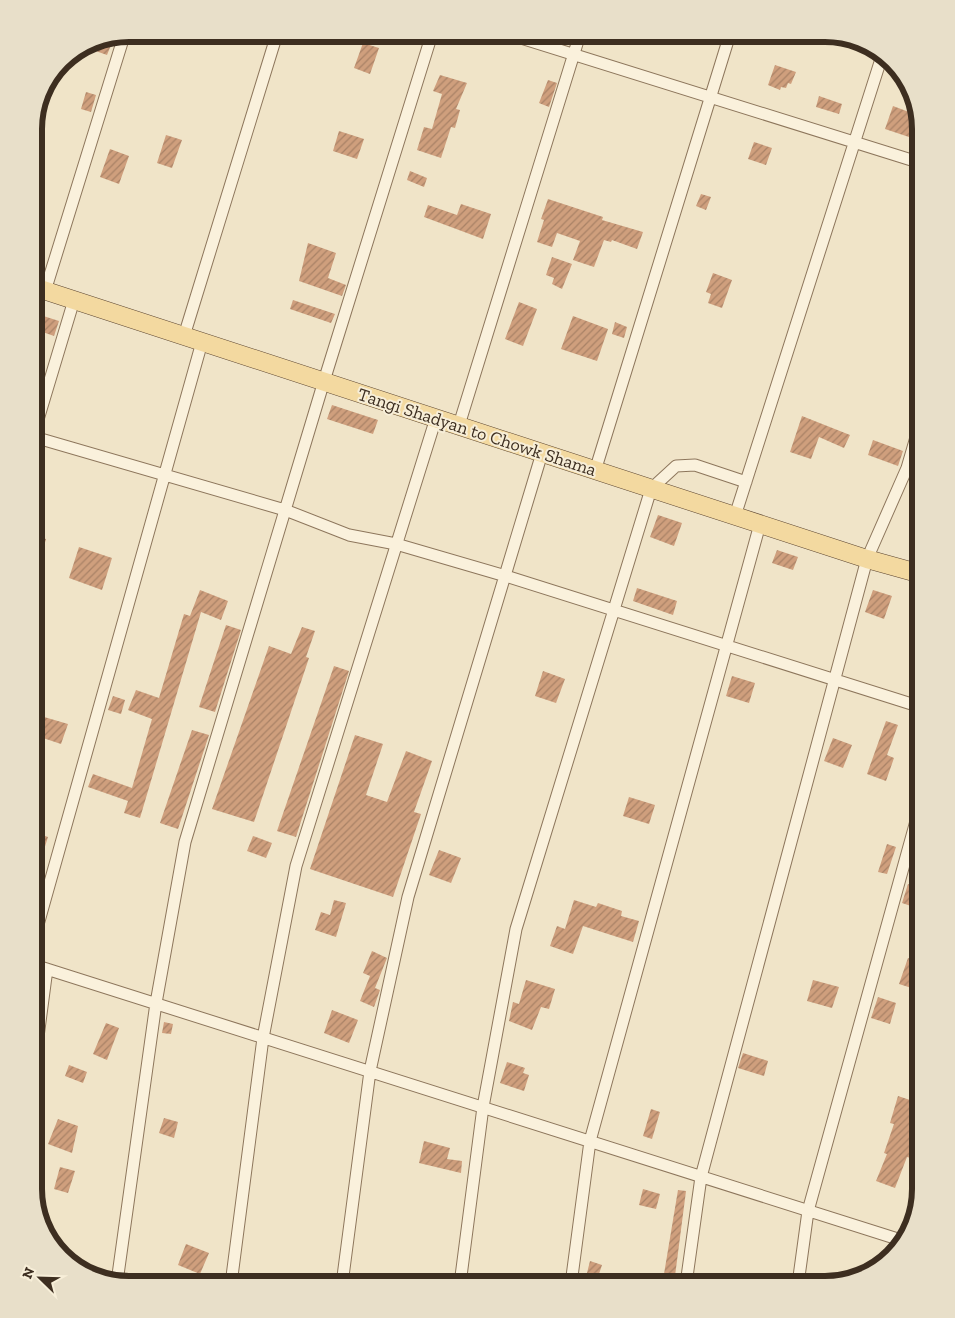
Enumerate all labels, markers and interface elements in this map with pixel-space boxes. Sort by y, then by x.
street label: Tangi Shadyan to Chowk Shama [355,383,599,481]
north arrow [15,1253,65,1303]
text: N [19,1265,39,1281]

